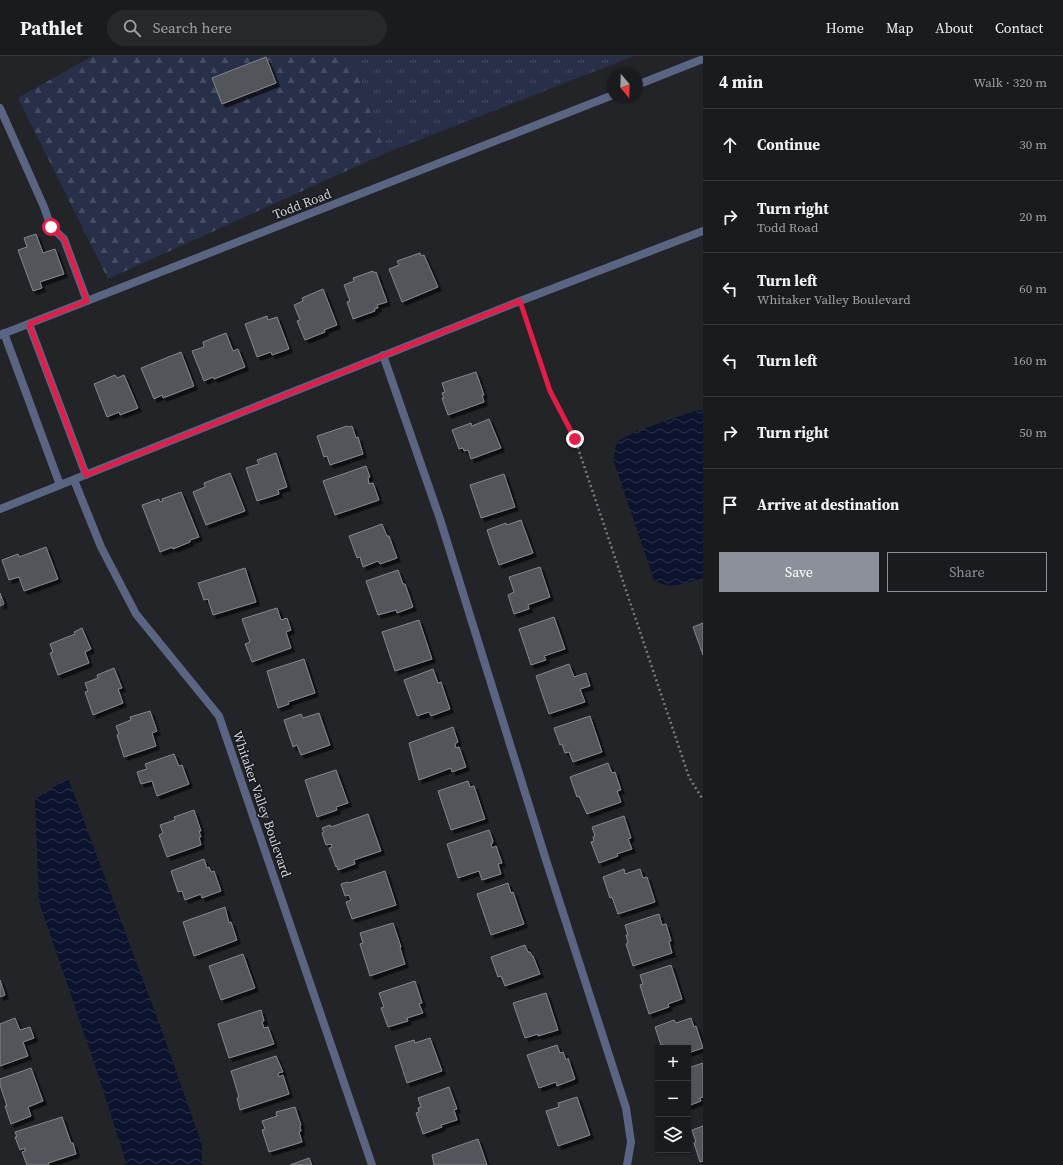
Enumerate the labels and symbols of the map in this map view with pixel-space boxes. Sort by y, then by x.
north arrow [607,68,643,104]
street label: Todd Road [270,185,334,223]
route start [42,218,60,236]
route end [566,430,584,448]
street label: Whitaker Valley Boulevard [229,729,295,880]

